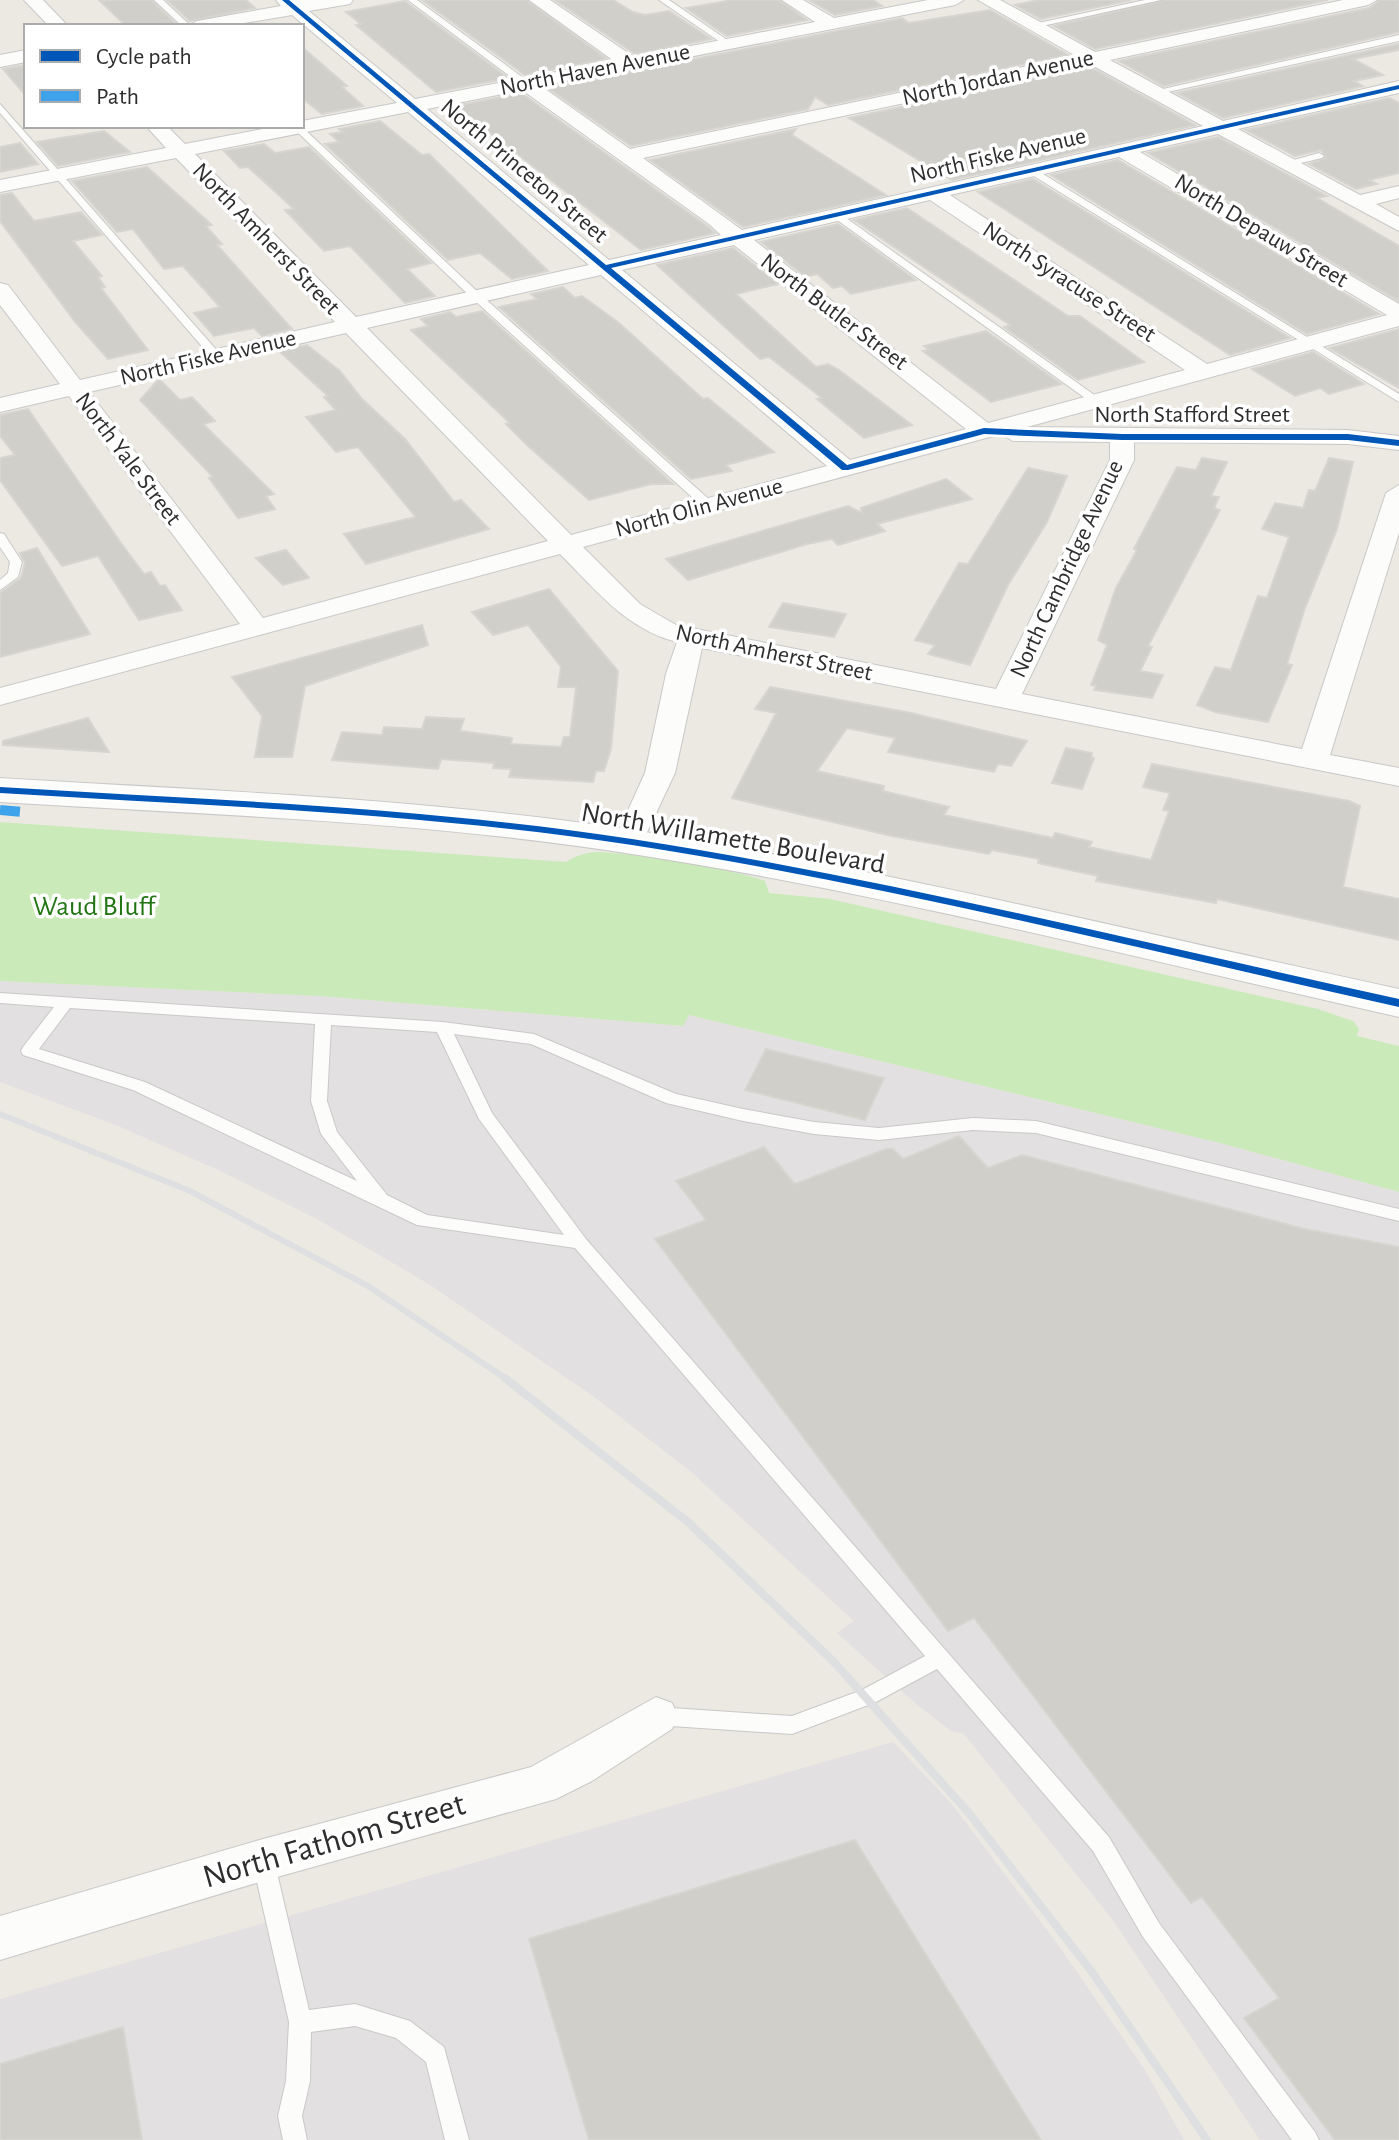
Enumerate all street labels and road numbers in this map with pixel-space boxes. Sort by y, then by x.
street label: North Haven Avenue [498,40,692,100]
street label: North Jordan Avenue [900,46,1096,110]
street label: North Princeton Street [436,95,612,248]
street label: North Fiske Avenue [908,124,1088,188]
street label: North Amherst Street [188,159,344,320]
street label: North Depauw Street [1170,170,1352,292]
street label: North Syracuse Street [978,217,1160,347]
street label: North Butler Street [756,249,912,375]
street label: North Fiske Avenue [118,326,298,390]
street label: North Yale Street [71,388,186,530]
street label: North Stafford Street [1094,403,1290,427]
street label: North Cambridge Avenue [1006,457,1128,681]
street label: North Olin Avenue [613,474,785,542]
street label: North Amherst Street [673,620,875,686]
street label: North Willamette Boulevard [579,798,887,880]
street label: North Fathom Street [199,1787,469,1895]

